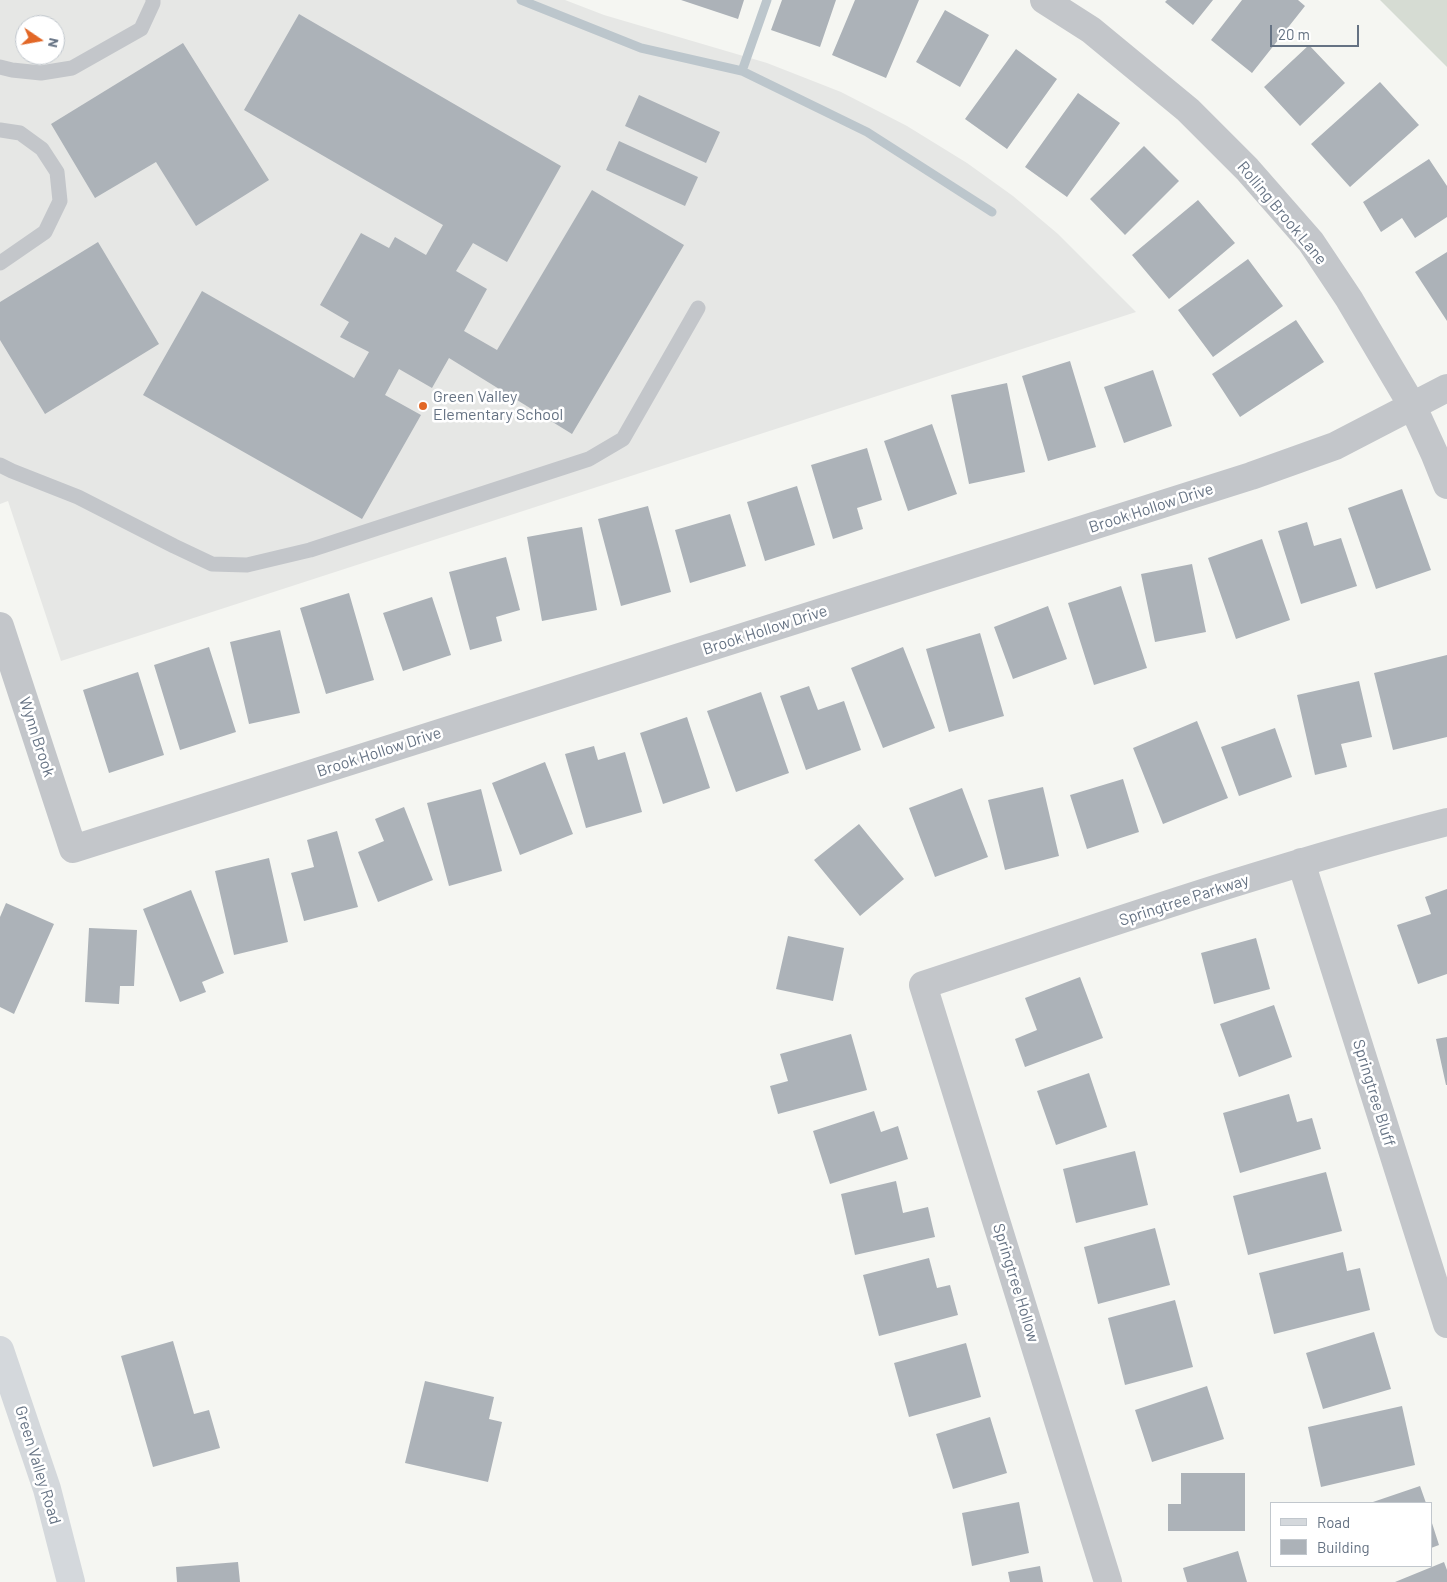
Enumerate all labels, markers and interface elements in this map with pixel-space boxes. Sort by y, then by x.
north arrow [15,15,65,65]
scale bar [1272,15,1361,47]
text: 20 m [1278,25,1310,43]
text: N [45,37,63,49]
street label: Rolling Brook Lane [1233,157,1331,269]
place label: Green Valley Elementary School [433,387,563,425]
marker: Green Valley Elementary School [417,400,429,412]
street label: Brook Hollow Drive [1086,479,1216,537]
street label: Brook Hollow Drive [700,601,830,659]
street label: Wynn Brook [15,695,59,779]
street label: Brook Hollow Drive [314,723,444,781]
street label: Springtree Parkway [1117,870,1251,930]
street label: Springtree Bluff [1349,1037,1399,1149]
street label: Springtree Hollow [989,1221,1043,1345]
street label: Green Valley Road [11,1403,65,1527]
legend [1270,1502,1432,1567]
text: Road [1317,1513,1350,1531]
text: Building [1317,1538,1370,1556]

